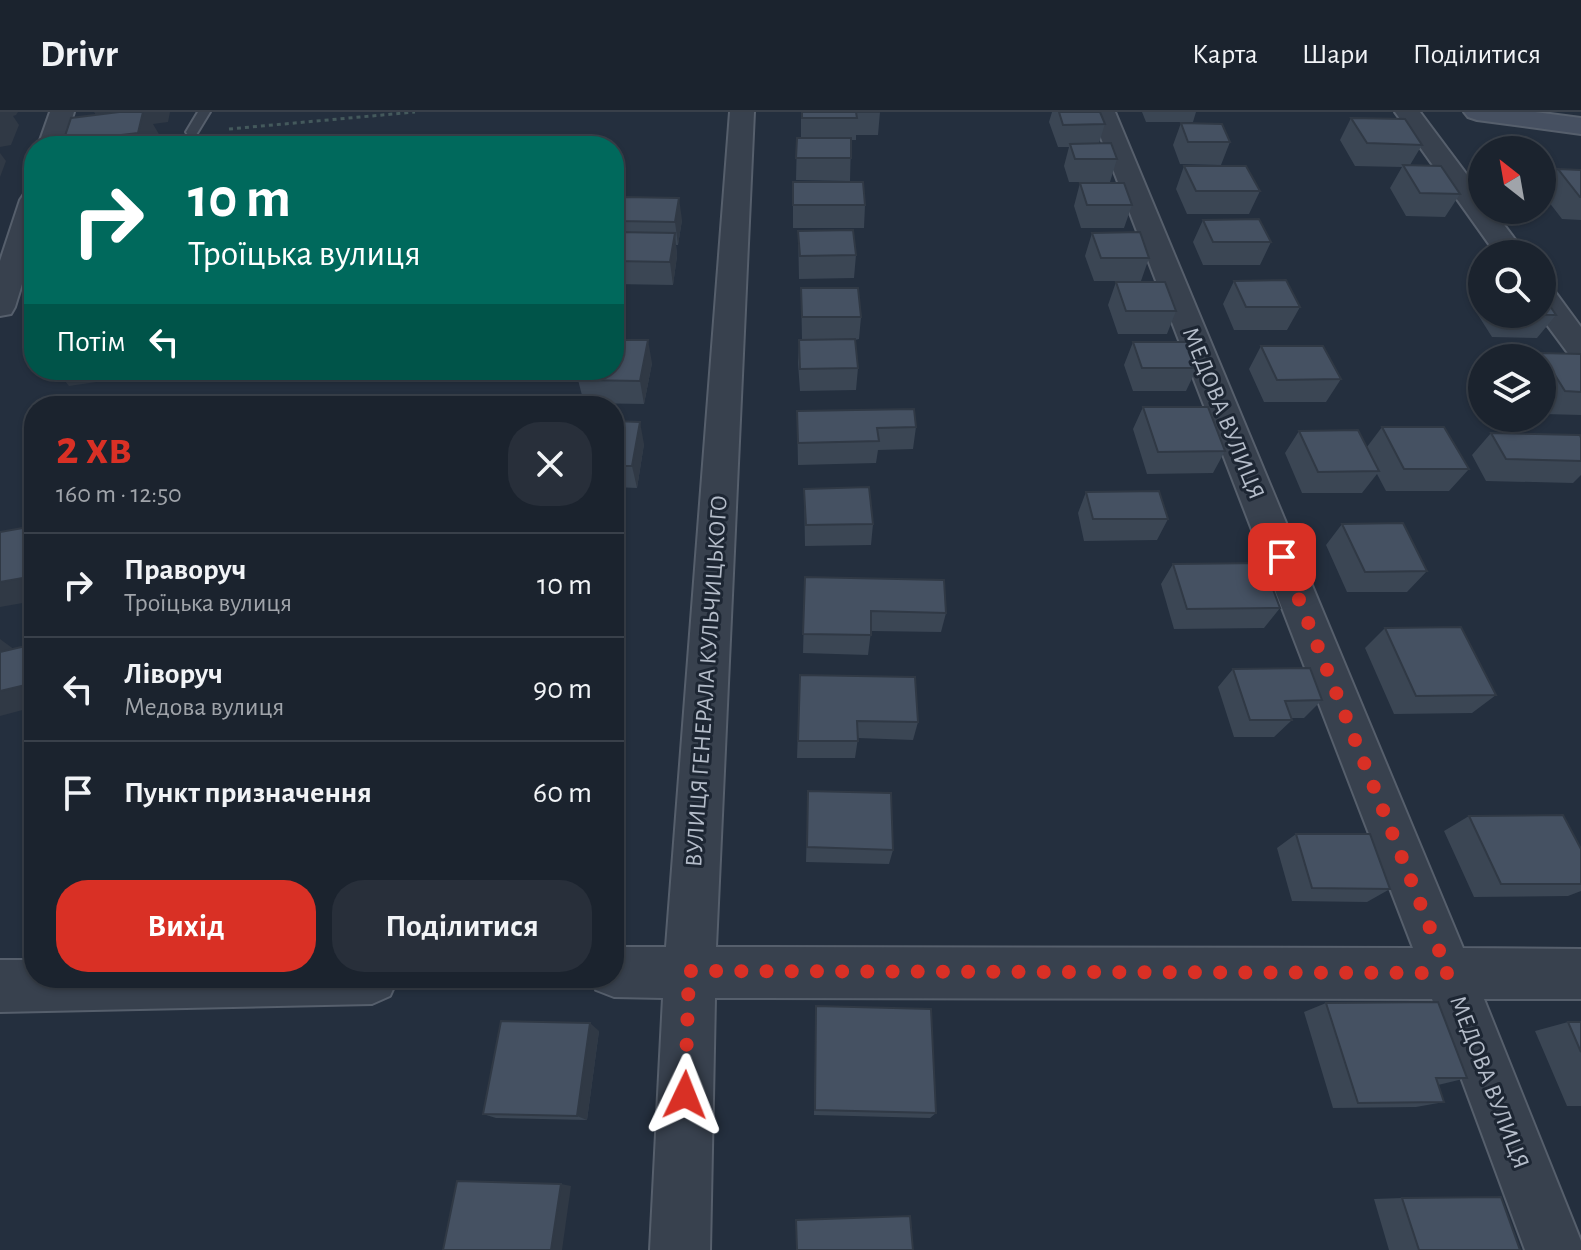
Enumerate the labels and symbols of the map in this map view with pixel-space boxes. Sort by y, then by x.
north arrow [1468,136,1556,224]
street label: МЕДОВА ВУЛИЦЯ [1178,324,1269,503]
street label: ВУЛИЦЯ ГЕНЕРАЛА КУЛЬЧИЦЬКОГО [682,494,732,868]
pin [1248,523,1316,591]
street label: МЕДОВА ВУЛИЦЯ [1445,993,1533,1172]
position arrow [643,1053,727,1137]

